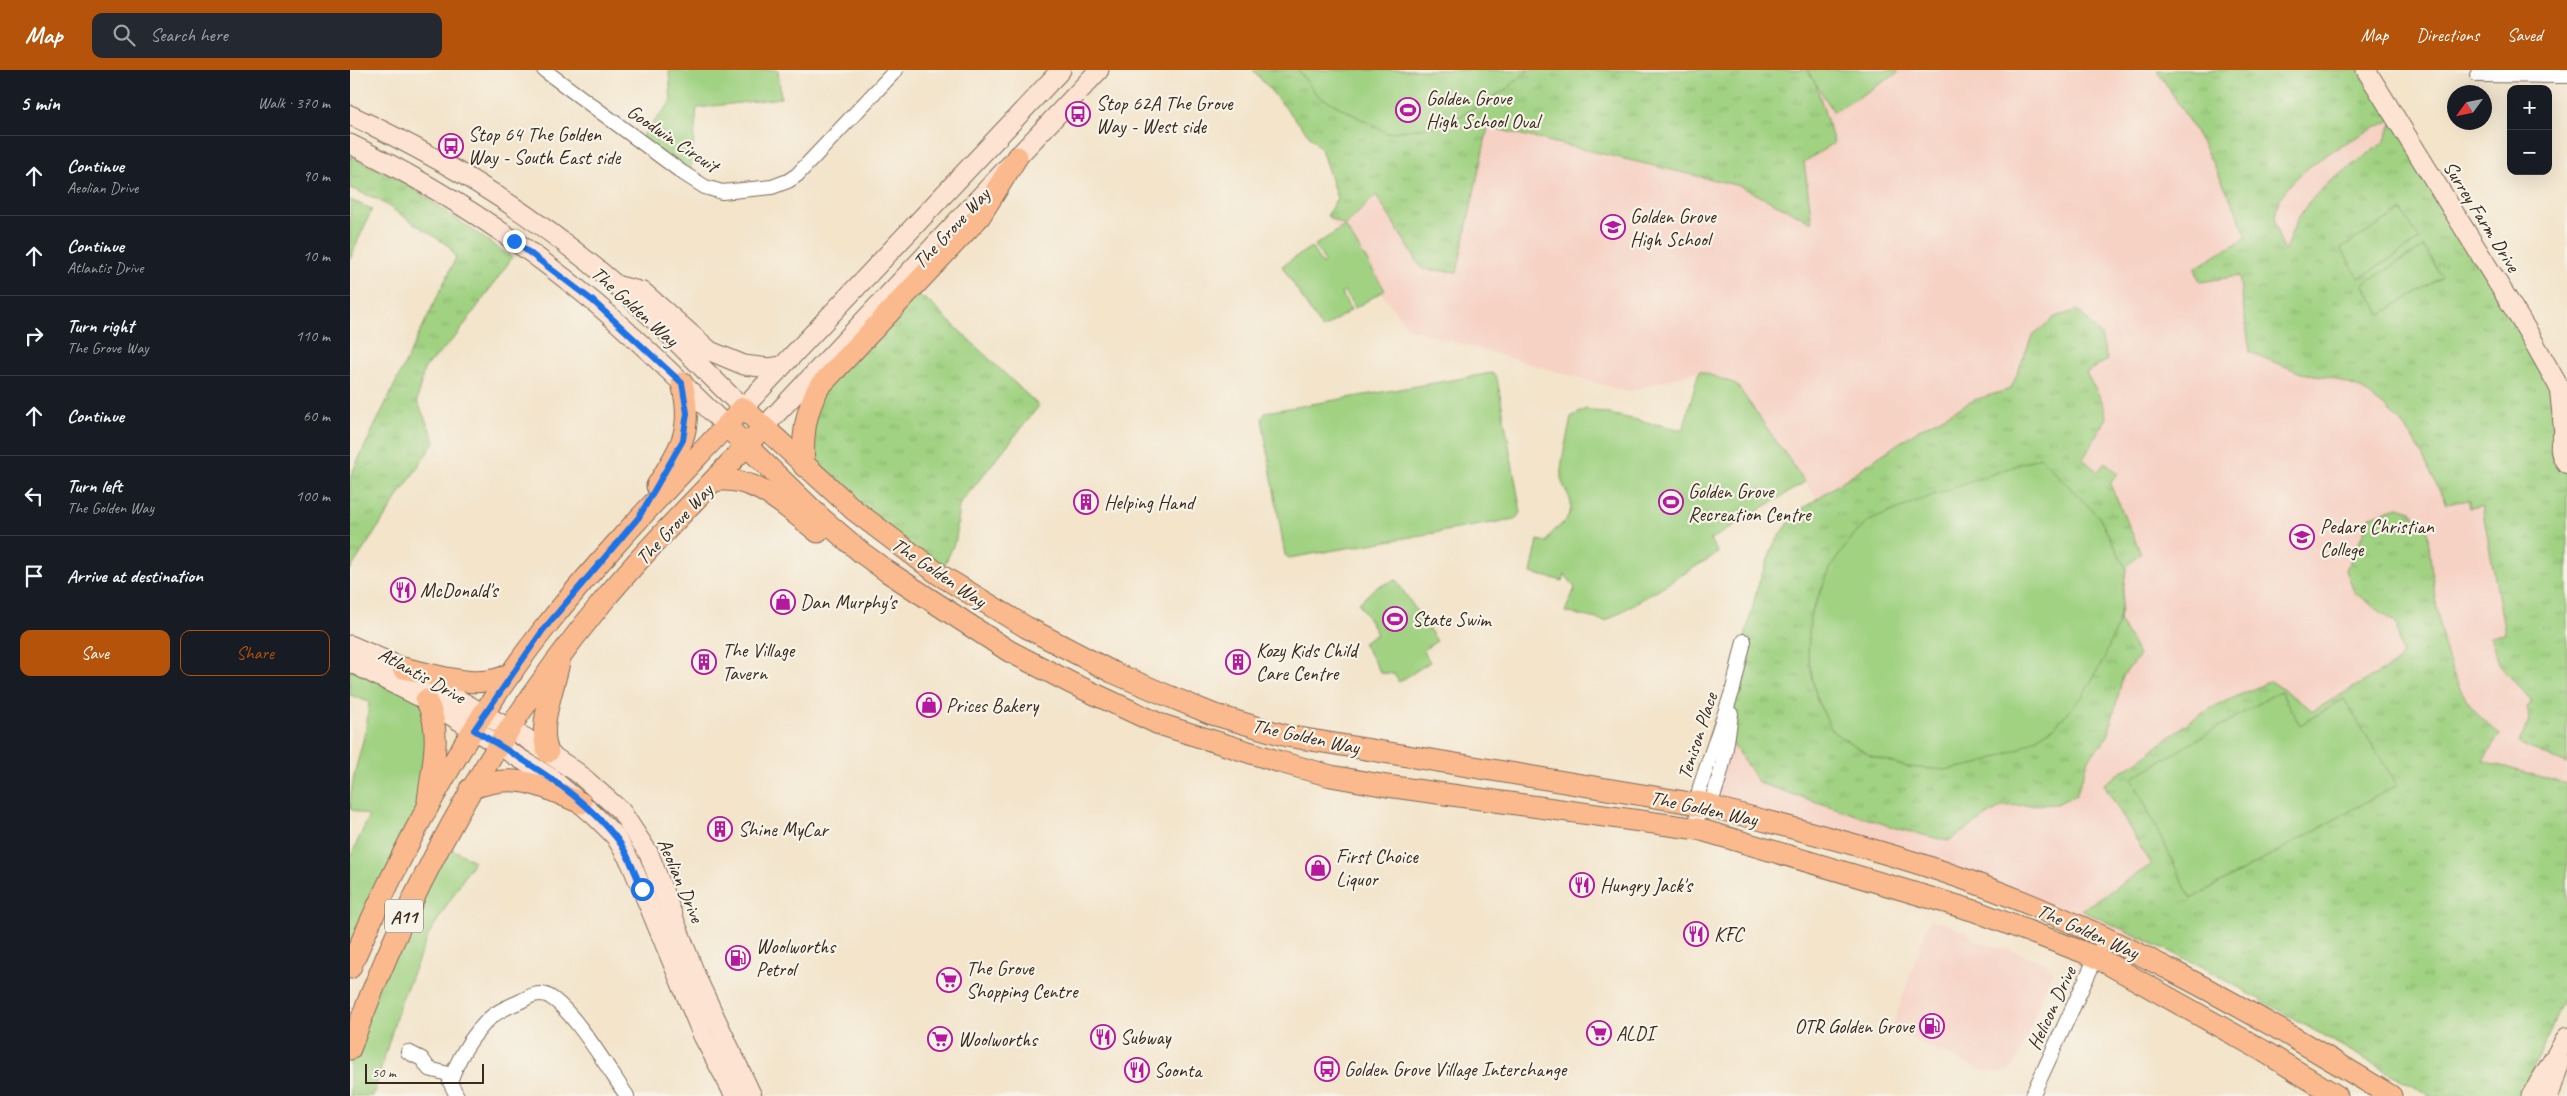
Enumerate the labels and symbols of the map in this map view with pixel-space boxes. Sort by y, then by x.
north arrow [2447,85,2492,130]
place label: Golden Grove High School Oval [1426,86,1543,134]
place label: Stop 62A The Grove Way - West side [1096,91,1234,139]
sports icon: Golden Grove High School Oval [1395,97,1421,123]
street label: Goodwin Circuit [622,99,726,180]
bus stop icon: Stop 62A The Grove Way - West side [1065,101,1091,127]
place label: Stop 64 The Golden Way - South East side [468,122,622,170]
bus stop icon: Stop 64 The Golden Way - South East side [438,133,464,159]
street label: Surrey Farm Drive [2438,156,2526,278]
street label: The Grove Way [907,181,997,274]
place label: Golden Grove High School [1630,204,1717,252]
school or university icon: Golden Grove High School [1600,214,1626,240]
route end [503,230,526,253]
street label: The Golden Way [586,261,684,353]
street label: The Grove Way [630,477,720,570]
place label: Golden Grove Recreation Centre [1688,479,1812,527]
building icon: Helping Hand [1073,489,1099,515]
sports icon: Golden Grove Recreation Centre [1658,489,1684,515]
place label: Helping Hand [1104,490,1197,515]
place label: Pedare Christian College [2320,514,2435,562]
school or university icon: Pedare Christian College [2289,524,2315,550]
street label: The Golden Way [887,532,992,614]
restaurant icon: McDonald's [390,577,416,603]
place label: McDonald's [420,578,500,603]
shop icon: Dan Murphy's [770,589,796,615]
place label: Dan Murphy's [800,590,898,615]
sports icon: State Swim [1382,606,1408,632]
place label: State Swim [1412,607,1492,632]
place label: The Village Tavern [722,638,796,686]
place label: Kozy Kids Child Care Centre [1256,638,1360,686]
street label: Atlantis Drive [374,641,471,710]
building icon: The Village Tavern [691,649,717,675]
building icon: Kozy Kids Child Care Centre [1225,649,1251,675]
street label: Tenison Place [1672,688,1724,783]
shop icon: Prices Bakery [916,692,942,718]
place label: Prices Bakery [946,693,1040,718]
street label: The Golden Way [1250,713,1363,760]
street label: The Golden Way [1648,785,1761,832]
building icon: Shine MyCar [707,816,733,842]
place label: Shine MyCar [738,817,830,842]
street label: Aeolian Drive [652,834,710,927]
place label: First Choice Liquor [1336,844,1419,892]
shop icon: First Choice Liquor [1305,855,1331,881]
restaurant icon: Hungry Jack's [1569,872,1595,898]
place label: Hungry Jack's [1600,873,1694,898]
route start [631,878,654,901]
street label: The Golden Way [2033,898,2144,965]
road number: A11 [385,899,423,932]
restaurant icon: KFC [1683,921,1709,947]
place label: KFC [1714,922,1745,947]
place label: Woolworths Petrol [756,934,837,982]
fuel station icon: Woolworths Petrol [725,945,751,971]
place label: The Grove Shopping Centre [966,956,1079,1004]
street label: Helicon Drive [2021,961,2082,1054]
supermarket icon: The Grove Shopping Centre [936,967,962,993]
fuel station icon: OTR Golden Grove [1919,1013,1945,1039]
place label: OTR Golden Grove [1795,1014,1915,1039]
supermarket icon: ALDI [1586,1020,1612,1046]
place label: ALDI [1616,1021,1658,1046]
restaurant icon: Subway [1090,1024,1116,1050]
place label: Subway [1120,1025,1173,1050]
supermarket icon: Woolworths [927,1026,953,1052]
place label: Woolworths [958,1027,1039,1052]
bus stop icon: Golden Grove Village Interchange [1314,1056,1340,1082]
restaurant icon: Soonta [1124,1057,1150,1083]
place label: Golden Grove Village Interchange [1344,1057,1568,1082]
place label: Soonta [1154,1058,1203,1083]
scale bar [365,1061,484,1084]

